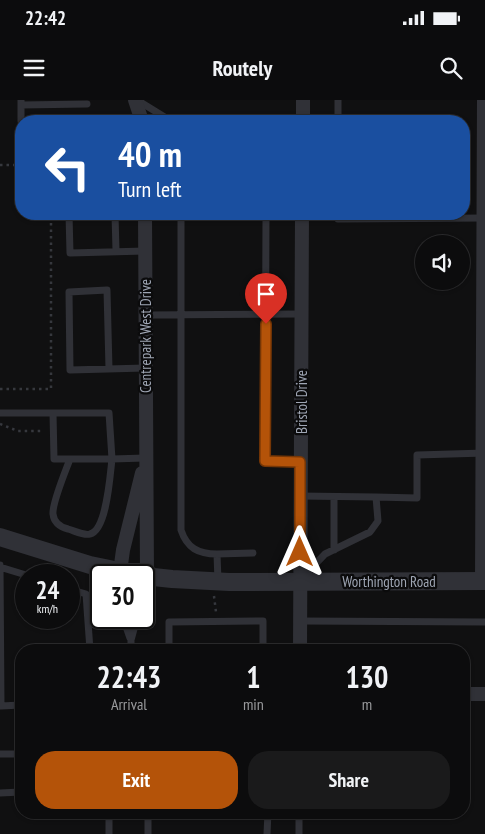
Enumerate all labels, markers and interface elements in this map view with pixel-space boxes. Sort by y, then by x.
text: 22:42 [25,6,66,30]
icon: menu [20,54,48,82]
text: Routely [213,54,272,82]
icon: search [437,54,465,82]
text: 40 m [118,131,182,177]
icon: left [35,135,100,200]
text: Turn left [118,175,182,203]
map controls [415,235,470,290]
button: sound [415,235,470,290]
pin [245,273,287,324]
street label: Centrepark West Drive [136,279,155,393]
icon: arrive [252,280,280,308]
street label: Bristol Drive [292,370,311,434]
position arrow [273,525,325,577]
speed limit sign: 30 [90,564,155,629]
street label: Worthington Road [342,572,436,591]
text: 24 [36,574,59,606]
text: km/h [37,601,58,616]
text: 22:43 [97,657,161,696]
text: 1 [246,657,261,696]
text: 130 [345,657,388,696]
text: Arrival [111,694,147,714]
text: min [243,694,264,714]
text: m [362,694,372,714]
button: Exit [35,751,238,809]
button: Share [248,751,450,809]

